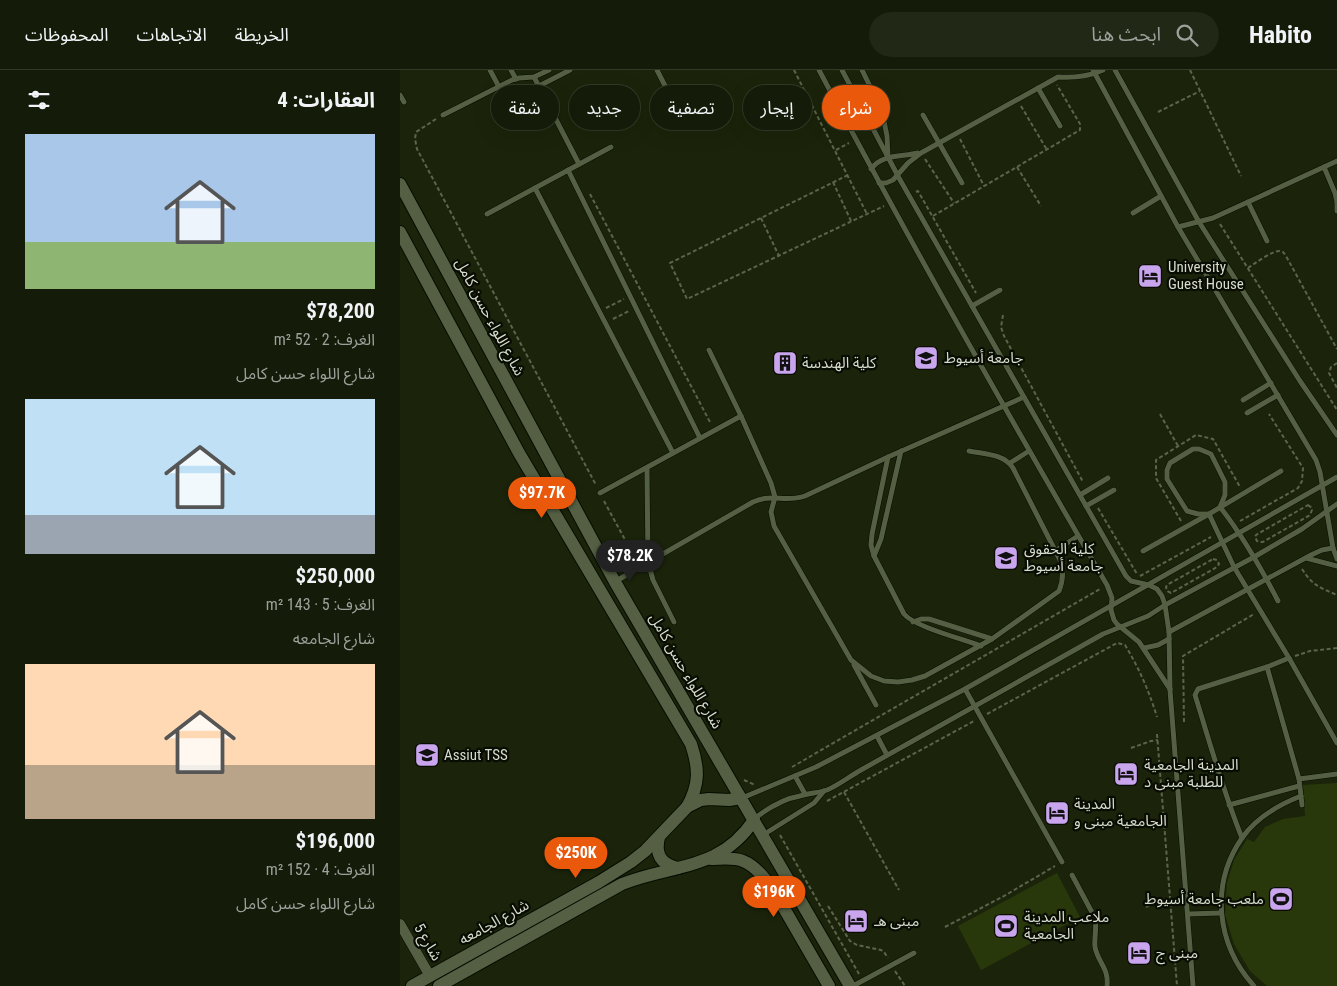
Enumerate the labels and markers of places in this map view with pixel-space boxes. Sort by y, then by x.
place label: University Guest House [1168,258,1244,293]
hotel icon: University Guest House [1137,263,1163,289]
school or university icon: جامعة أسيوط [913,345,939,371]
place label: جامعة أسيوط [944,349,1024,367]
building icon: كلية الهندسة [772,350,798,376]
place label: كلية الهندسة [802,354,877,372]
pin: $97.7K [501,476,583,519]
pin: $78.2K [589,540,671,582]
place label: كلية الحقوق جامعة أسيوط [1024,540,1104,575]
school or university icon: كلية الحقوق جامعة أسيوط [993,545,1019,571]
school or university icon: Assiut TSS [414,742,440,768]
place label: Assiut TSS [444,746,508,764]
place label: المدينة الجامعية للطلبة مبنى د [1144,756,1238,791]
hotel icon: المدينة الجامعية للطلبة مبنى د [1113,761,1139,787]
place label: المدينة الجامعية مبنى و [1074,795,1167,830]
hotel icon: المدينة الجامعية مبنى و [1044,800,1070,826]
pin: $250K [541,836,611,879]
pin: $196K [739,876,809,918]
sports icon: ملعب جامعة أسيوط [1268,886,1294,912]
place label: ملعب جامعة أسيوط [1145,890,1264,908]
hotel icon: مبنى هـ [843,908,869,934]
place label: ملاعب المدينة الجامعية [1024,908,1109,943]
place label: مبنى هـ [874,912,919,930]
sports icon: ملاعب المدينة الجامعية [993,913,1019,939]
hotel icon: مبنى ج [1126,940,1152,966]
place label: مبنى ج [1156,944,1198,965]

